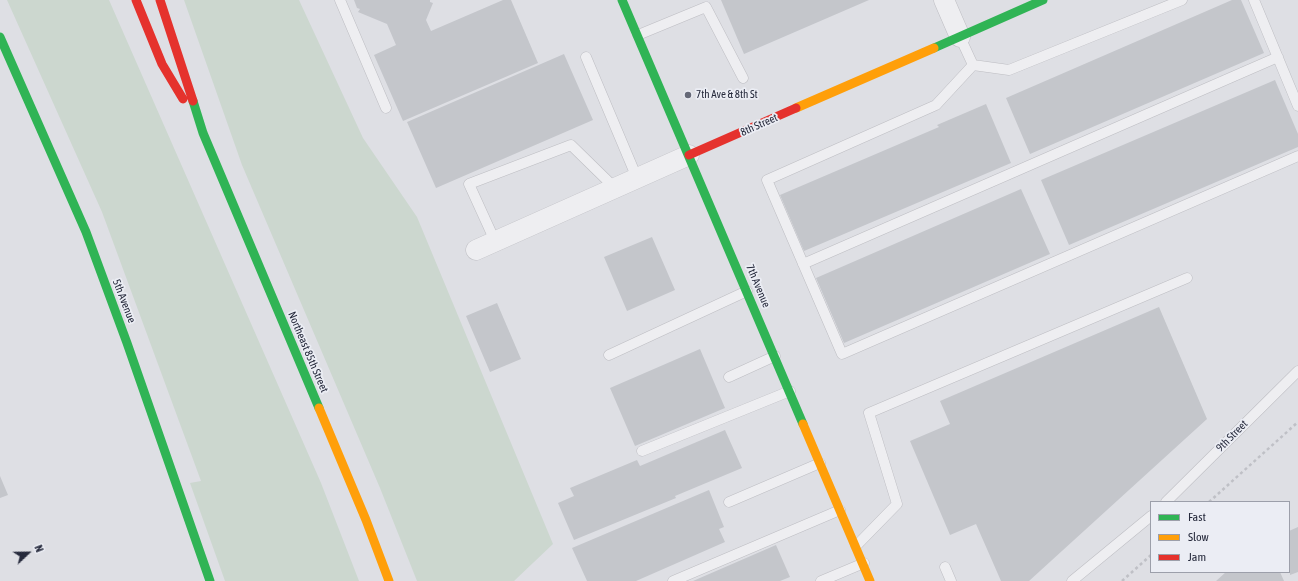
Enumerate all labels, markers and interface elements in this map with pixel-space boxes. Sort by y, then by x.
place label: 7th Ave & 8th St [696,88,758,102]
marker: 7th Ave & 8th St [683,90,693,100]
street label: 8th Street [738,111,780,139]
street label: 7th Avenue [743,262,773,310]
street label: 5th Avenue [110,277,138,325]
street label: Northeast 85th Street [285,310,331,394]
street label: 9th Street [1213,417,1251,455]
legend [1150,501,1290,573]
text: Fast [1188,510,1206,524]
text: Slow [1188,530,1209,544]
north arrow [8,533,48,573]
text: N [32,543,46,554]
text: Jam [1188,550,1206,564]

